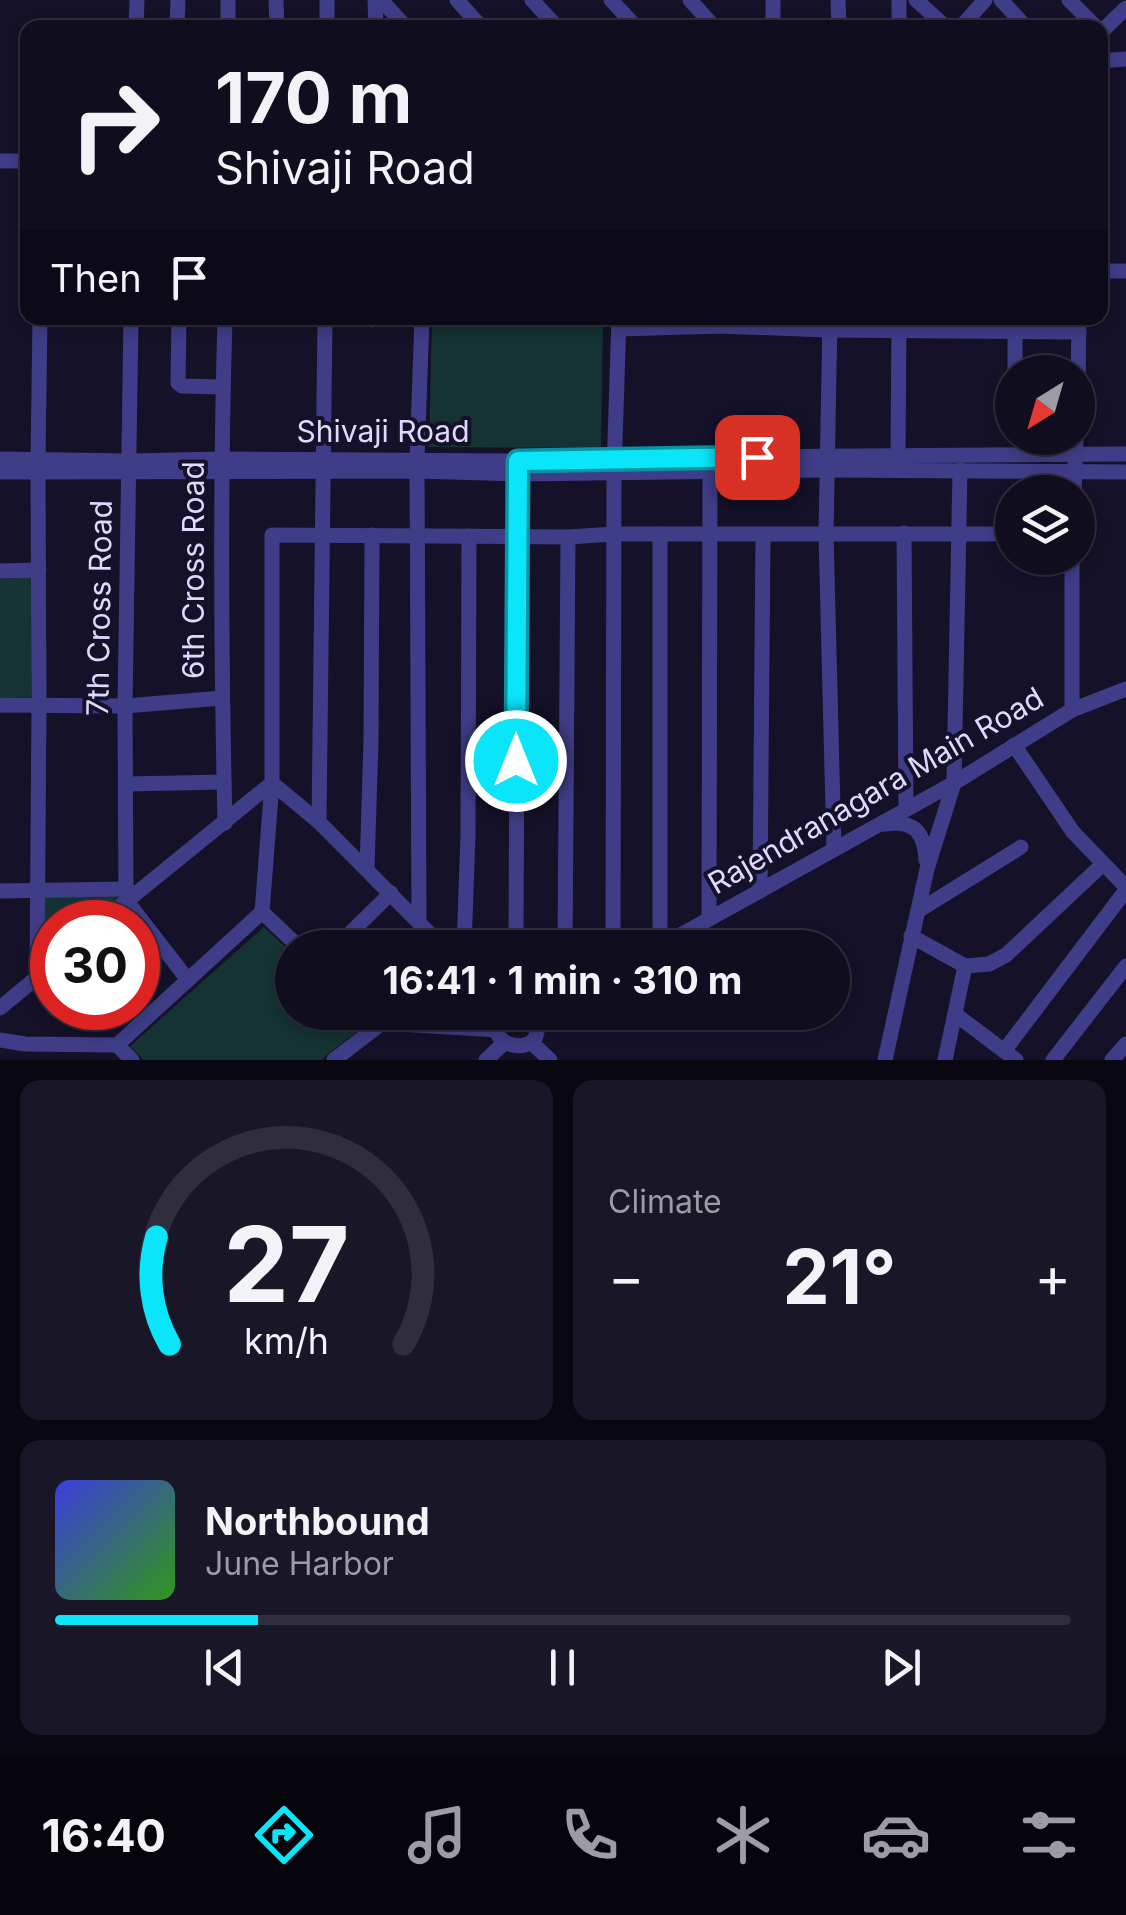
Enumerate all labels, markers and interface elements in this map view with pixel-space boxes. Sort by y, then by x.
text: 170 m [215,55,412,140]
icon: right [50,60,180,190]
text: Shivaji Road [215,140,475,195]
icon: arrive [162,250,217,305]
text: Then [50,255,142,301]
north arrow [995,355,1095,455]
map controls [995,355,1095,575]
street label: Shivaji Road [296,413,470,449]
pin [715,415,800,500]
icon: arrive [730,430,785,485]
street label: 6th Cross Road [175,461,211,679]
button: layers [995,475,1095,575]
street label: 7th Cross Road [79,500,119,716]
street label: Rajendranagara Main Road [701,679,1050,901]
position arrow [464,709,568,813]
speed limit sign: 30 [30,900,160,1030]
text: 16:41 · 1 min · 310 m [383,957,743,1003]
text: Climate [608,1182,722,1221]
text: 27 [224,1201,350,1327]
text: 21° [782,1231,897,1322]
text: − [608,1244,644,1310]
text: + [1035,1244,1071,1310]
text: km/h [244,1319,329,1363]
text: Northbound [205,1498,430,1544]
text: June Harbor [205,1544,394,1583]
icon: previous [197,1640,252,1695]
icon: pause [535,1640,590,1695]
icon: next [874,1640,929,1695]
icon: directions [249,1800,319,1870]
icon: music [402,1800,472,1870]
icon: phone [555,1800,625,1870]
icon: climate [708,1800,778,1870]
icon: car [861,1800,931,1870]
icon: filters [1014,1800,1084,1870]
text: 16:40 [42,1808,166,1863]

